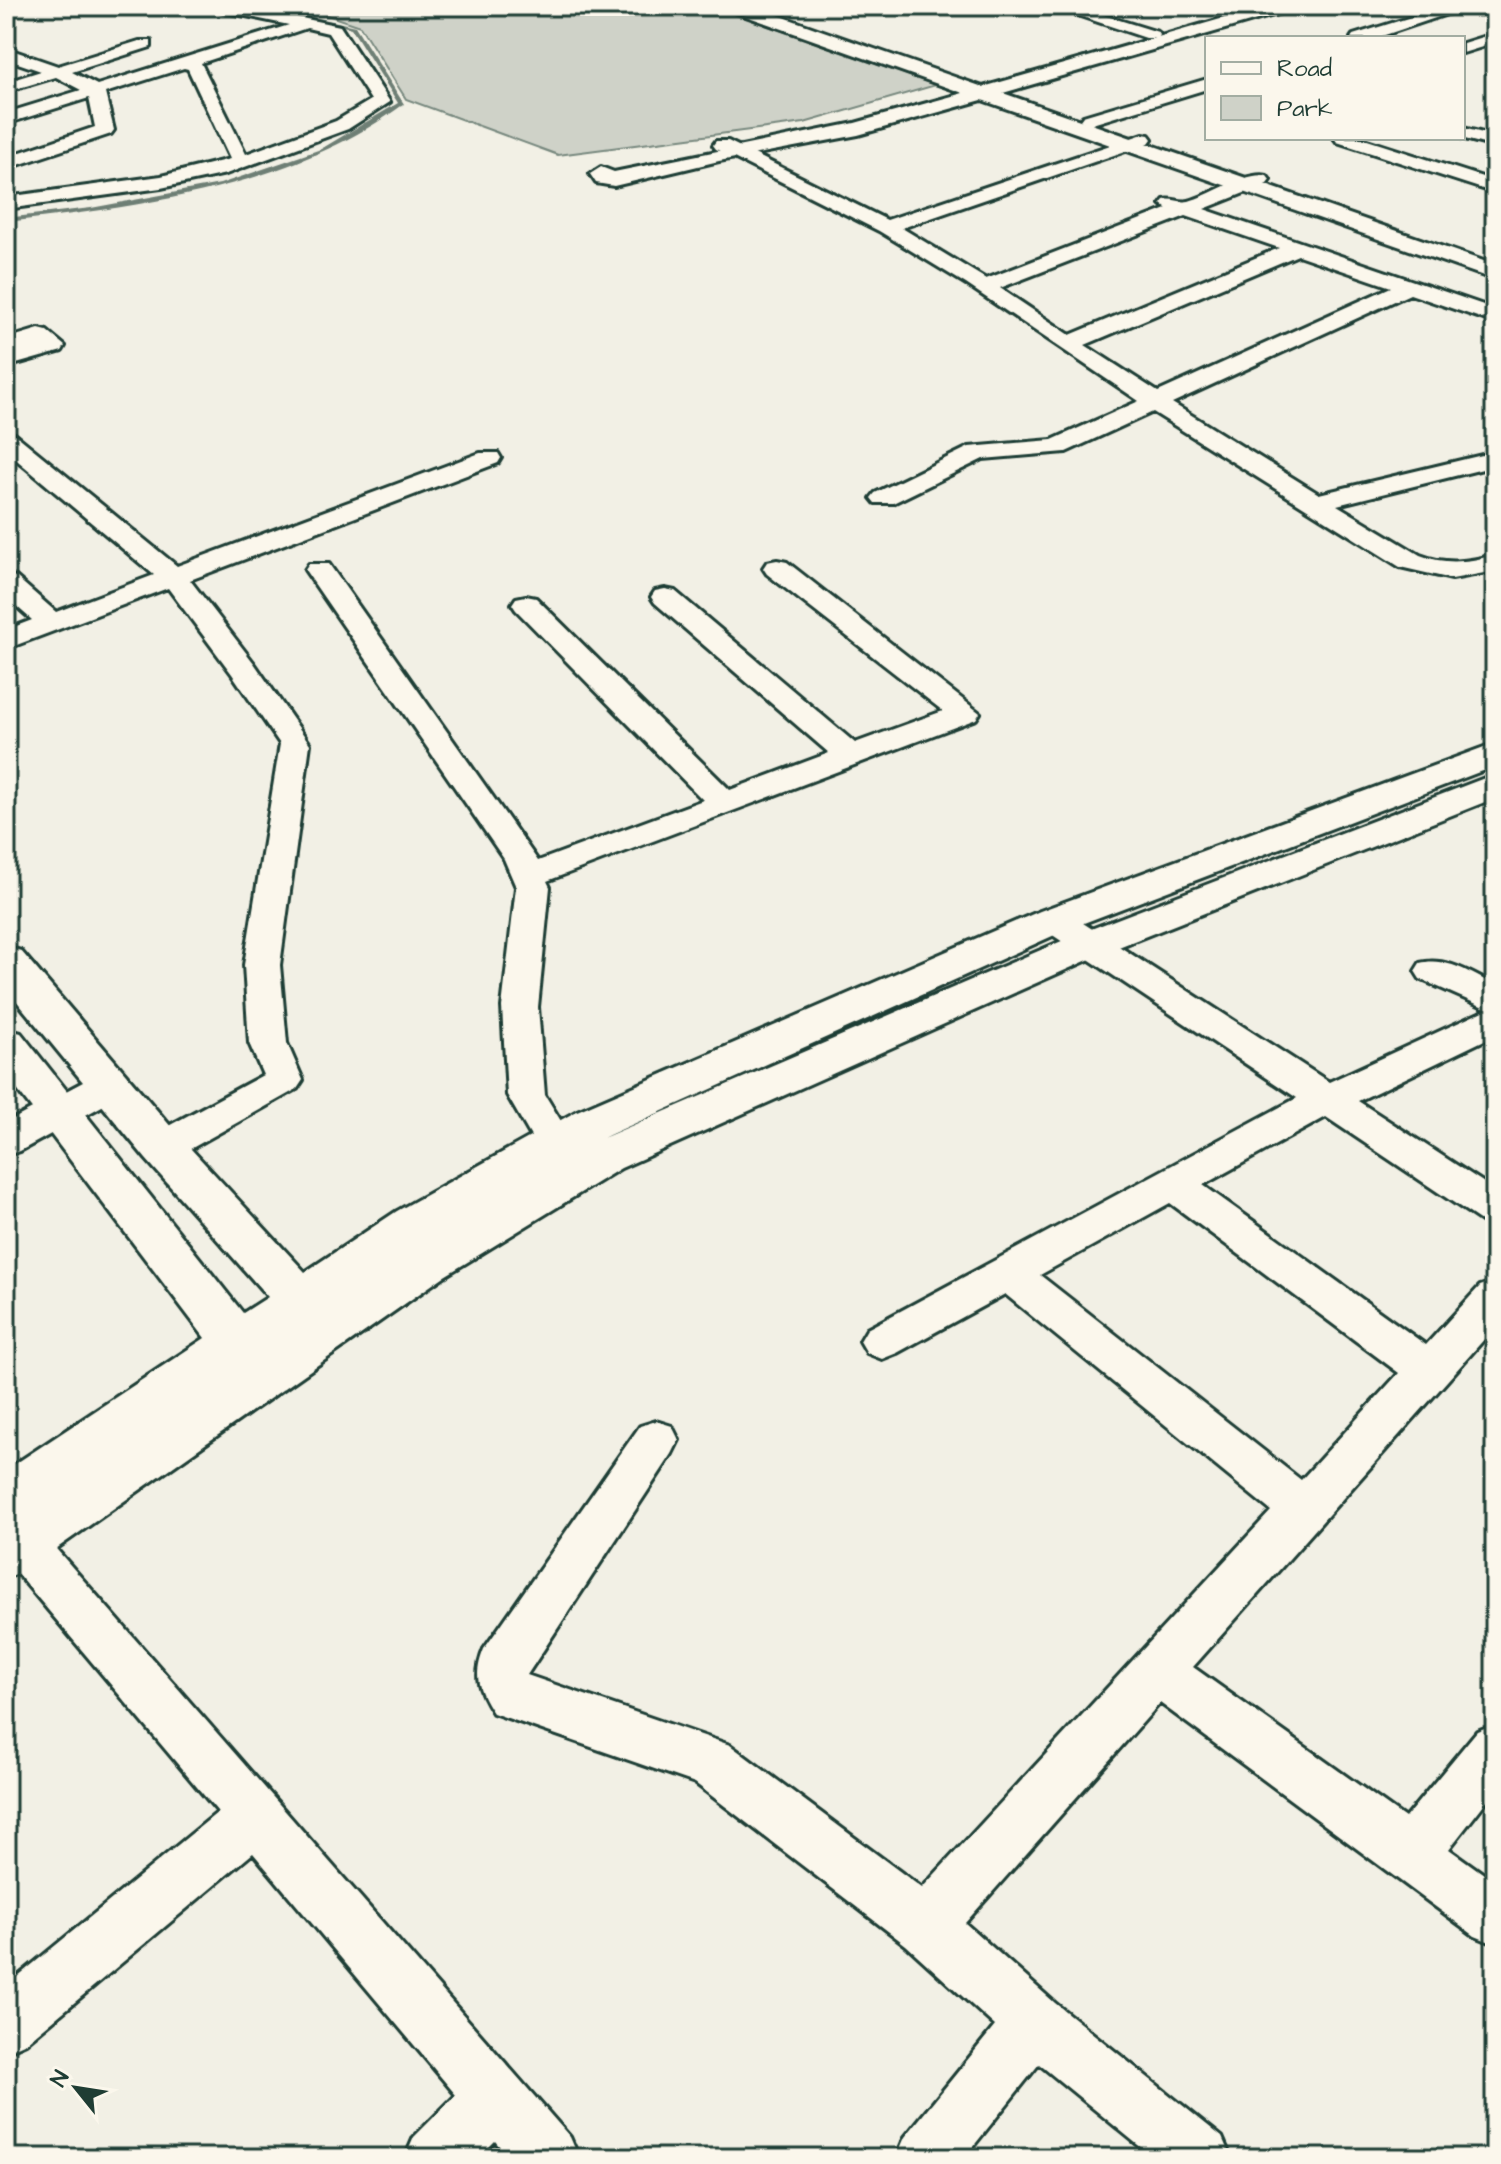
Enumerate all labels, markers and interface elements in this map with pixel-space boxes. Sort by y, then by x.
legend [1205,36,1465,140]
text: Road [1277,52,1332,86]
text: Park [1277,92,1333,126]
north arrow [36,2048,116,2128]
text: N [43,2065,77,2092]

